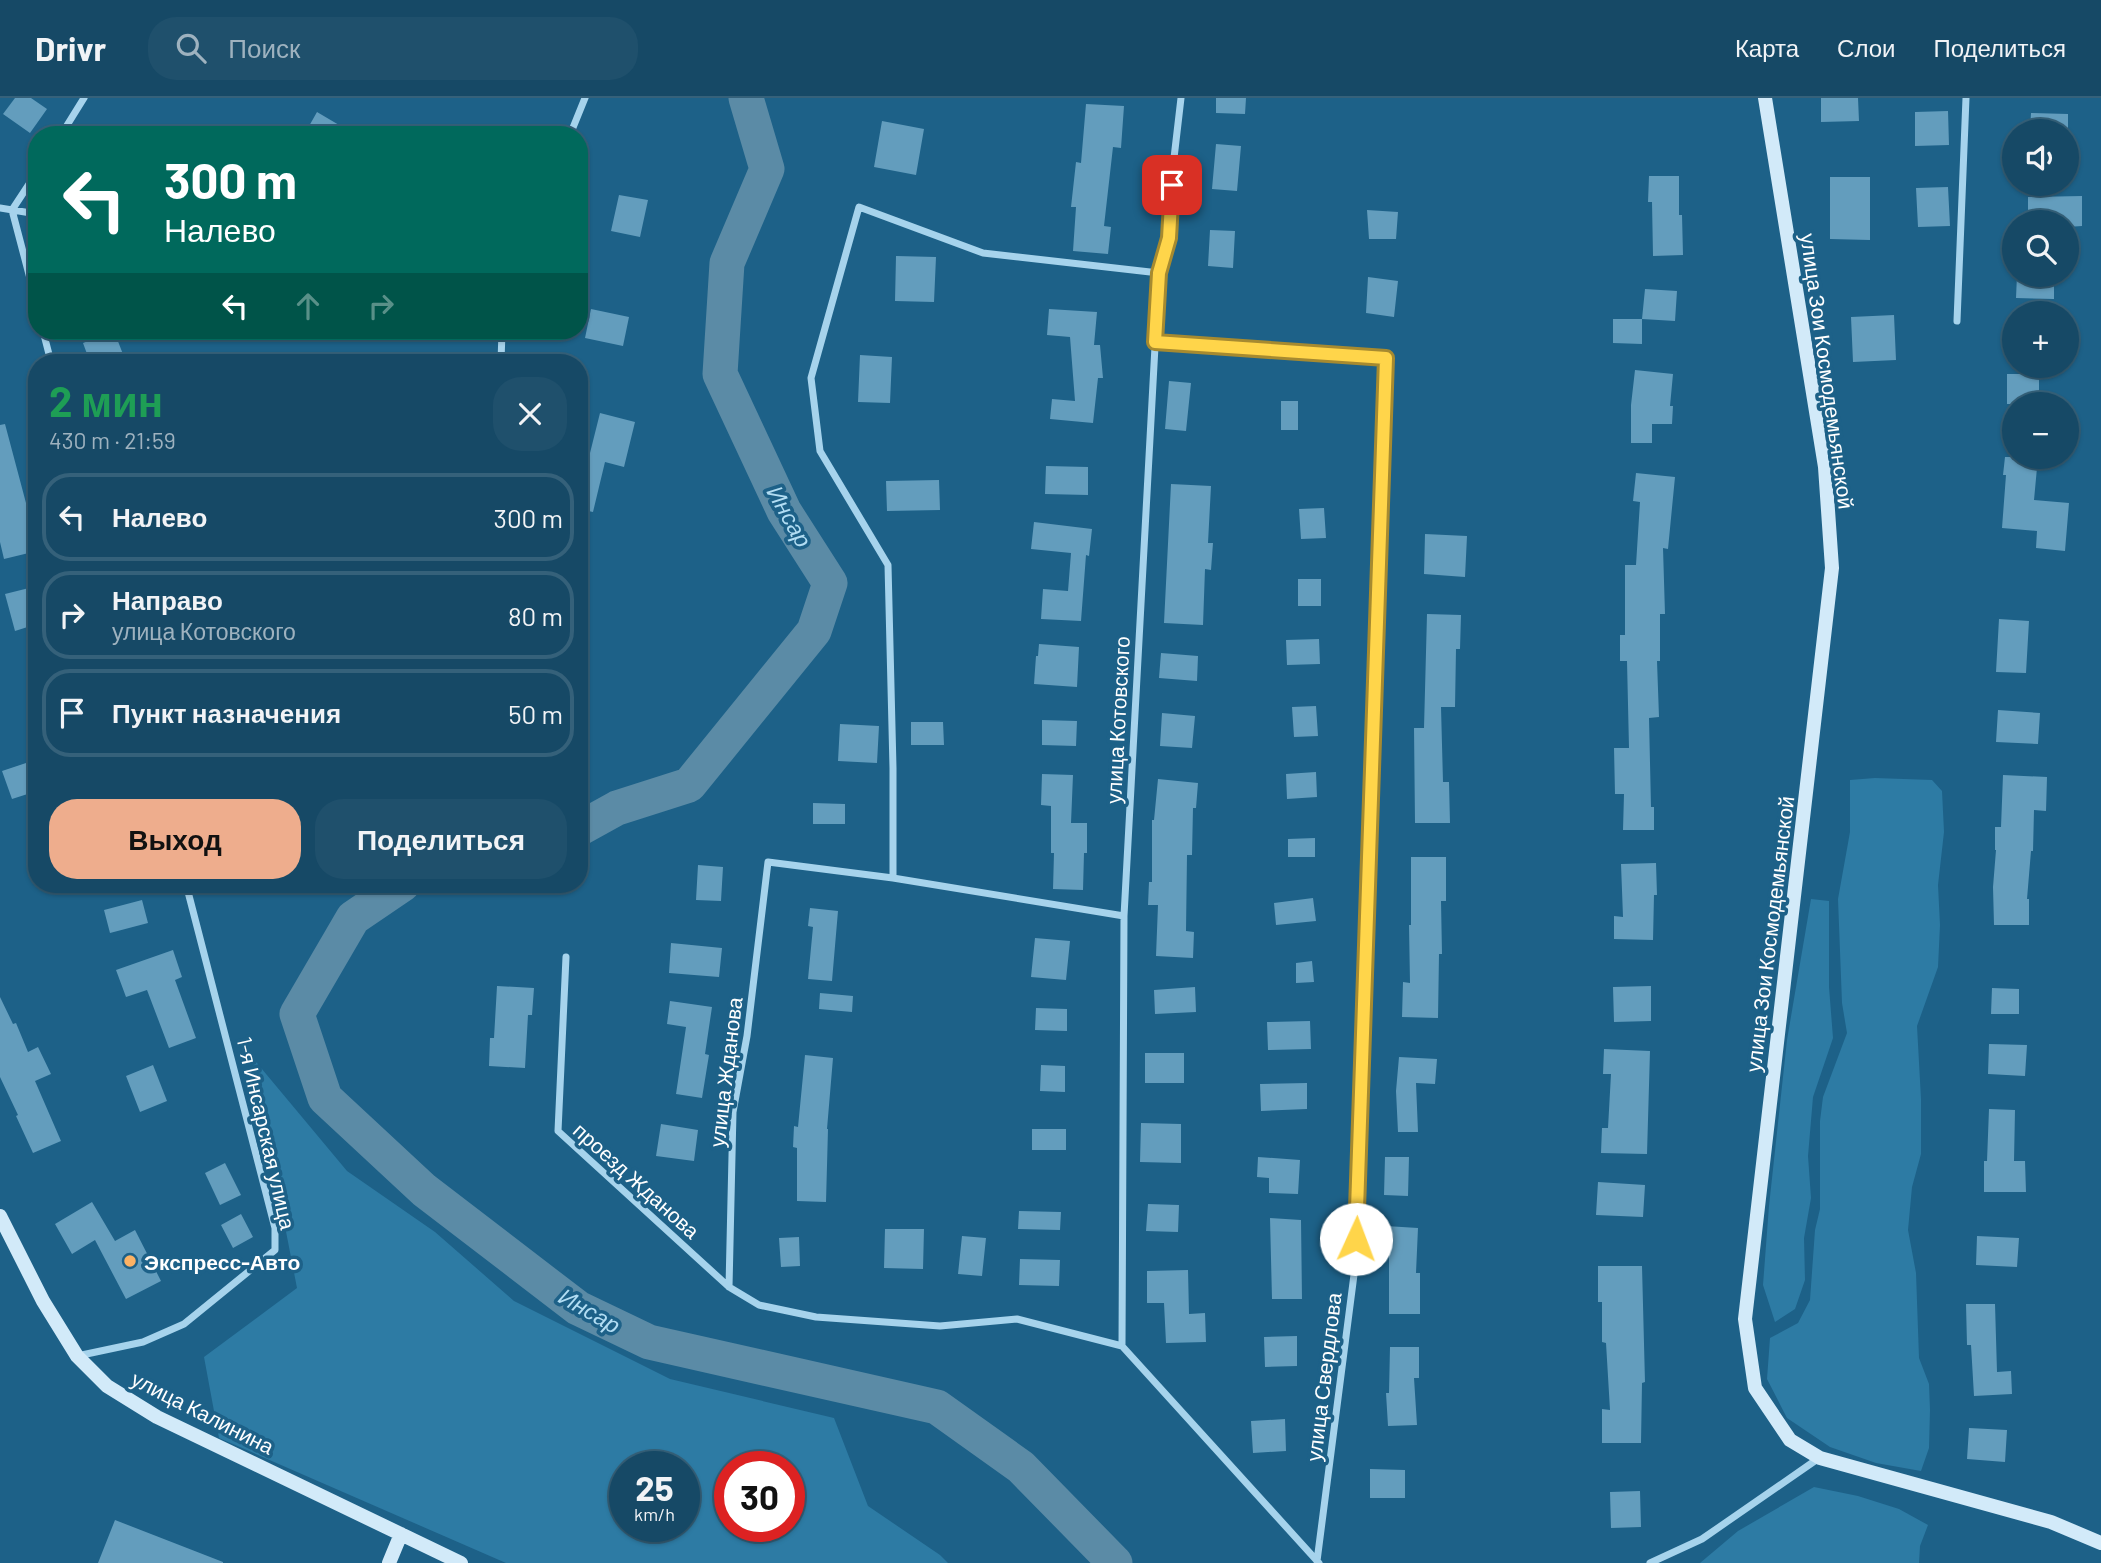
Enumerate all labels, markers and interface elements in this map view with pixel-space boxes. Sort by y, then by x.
search box [148,17,638,80]
text: Drivr [35,28,106,68]
icon: search [172,29,210,67]
text: Поиск [228,32,300,63]
text: Карта [1735,33,1799,62]
text: Слои [1837,33,1895,62]
text: Поделиться [1933,33,2066,62]
map controls [2002,119,2079,469]
button: sound [2002,119,2079,196]
text: 300 m [164,150,297,209]
icon: left [49,154,140,245]
pin [1142,155,1202,215]
icon: arrive [1153,166,1191,204]
text: Налево [164,210,276,248]
button: search [2002,210,2079,287]
street label: улица Зои Космодемьянской [1796,232,1860,510]
icon: left [216,287,254,325]
icon: ahead [289,287,327,325]
icon: right [362,287,400,325]
button: + [2002,301,2079,378]
text: 2 мин [49,375,163,425]
button: close [493,377,567,451]
button: − [2002,392,2079,469]
text: 430 m · 21:59 [49,426,176,454]
water label: Инсар [762,480,818,552]
icon: left [53,498,91,536]
text: Налево [112,501,207,532]
text: 300 m [494,502,563,533]
text: Направо [112,584,223,615]
icon: right [53,596,91,634]
text: 80 m [508,600,563,631]
text: улица Котовского [112,617,296,645]
street label: улица Котовского [1100,636,1134,804]
icon: arrive [53,694,91,732]
text: Пункт назначения [112,697,341,728]
text: 50 m [508,698,563,729]
street label: улица Зои Космодемьянской [1740,795,1798,1073]
button: Выход [49,799,301,879]
button: Поделиться [315,799,567,879]
street label: улица Жданова [703,995,747,1149]
street label: 1-я Инсарская улица [233,1034,301,1232]
street label: проезд Жданова [569,1117,705,1243]
position arrow [1319,1202,1393,1276]
place label: Экспресс-Авто [144,1249,300,1274]
marker: Экспресс-Авто [122,1253,138,1269]
water label: Инсар [554,1281,626,1339]
street label: улица Свердлова [1300,1291,1346,1463]
street label: улица Калинина [128,1365,279,1459]
speed limit sign: 30 [714,1451,805,1542]
text: 25 [635,1466,674,1508]
text: km/h [634,1503,675,1525]

